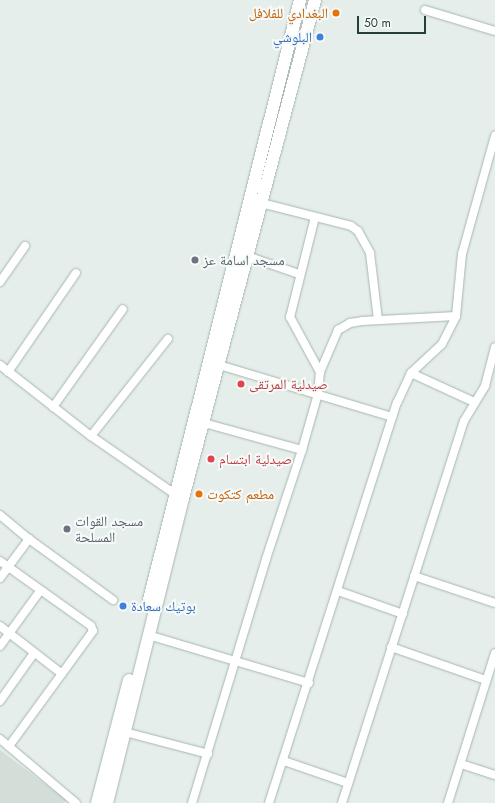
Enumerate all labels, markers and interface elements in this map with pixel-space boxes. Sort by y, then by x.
place label: البغدادي للفلافل [249,5,328,21]
marker: البغدادي للفلافل [331,8,341,18]
scale bar [359,8,428,34]
text: 50 m [364,14,391,32]
place label: البلوشي [273,29,312,45]
marker: البلوشي [315,32,325,42]
place label: مسجد اسامة عز [203,252,285,268]
marker: مسجد اسامة عز [190,255,200,265]
place label: صيدلية المرتقى [249,376,328,392]
marker: صيدلية المرتقى [236,379,246,389]
place label: صيدلية ابتسام [219,451,292,467]
marker: صيدلية ابتسام [206,454,216,464]
place label: مطعم كتكوت [207,486,274,502]
marker: مطعم كتكوت [194,489,204,499]
place label: مسجد القوات المسلحة [75,513,143,546]
marker: مسجد القوات المسلحة [62,524,72,534]
place label: بوتيك سعادة [131,598,196,614]
marker: بوتيك سعادة [118,601,128,611]

